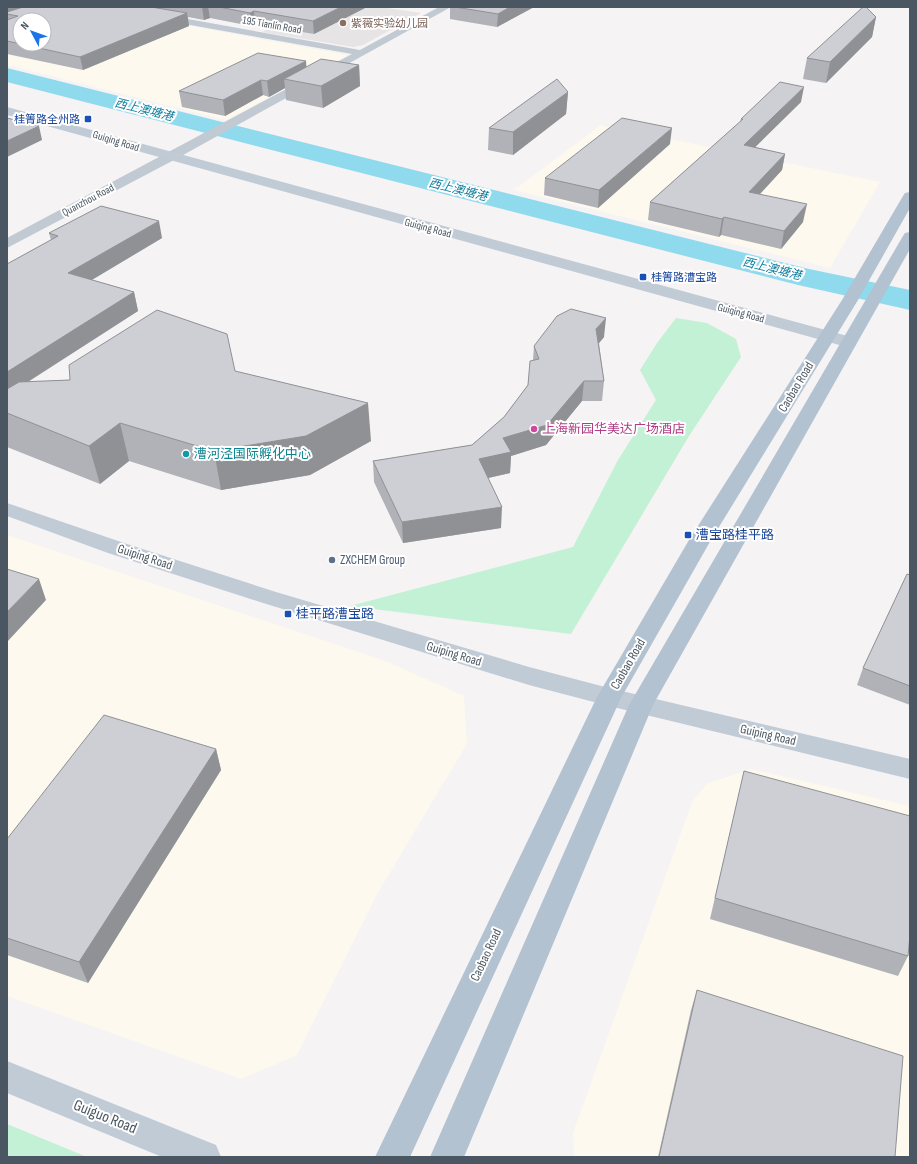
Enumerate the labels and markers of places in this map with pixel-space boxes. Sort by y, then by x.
place label: 紫薇实验幼儿园 [351,17,428,30]
marker: 紫薇实验幼儿园 [338,18,348,28]
place label: 桂箐路全州路 [14,113,80,126]
marker: 桂箐路全州路 [83,114,93,124]
place label: 桂箐路漕宝路 [651,271,717,284]
marker: 桂箐路漕宝路 [638,272,648,282]
place label: 上海新园华美达广场酒店 [542,421,685,437]
marker: 上海新园华美达广场酒店 [529,424,539,434]
place label: 漕河泾国际孵化中心 [193,446,311,462]
marker: 漕河泾国际孵化中心 [181,449,191,459]
place label: 漕宝路桂平路 [695,527,774,543]
marker: 漕宝路桂平路 [683,530,693,540]
place label: ZXCHEM Group [340,552,405,568]
marker: ZXCHEM Group [327,555,337,565]
place label: 桂平路漕宝路 [296,606,374,622]
marker: 桂平路漕宝路 [283,609,293,619]

